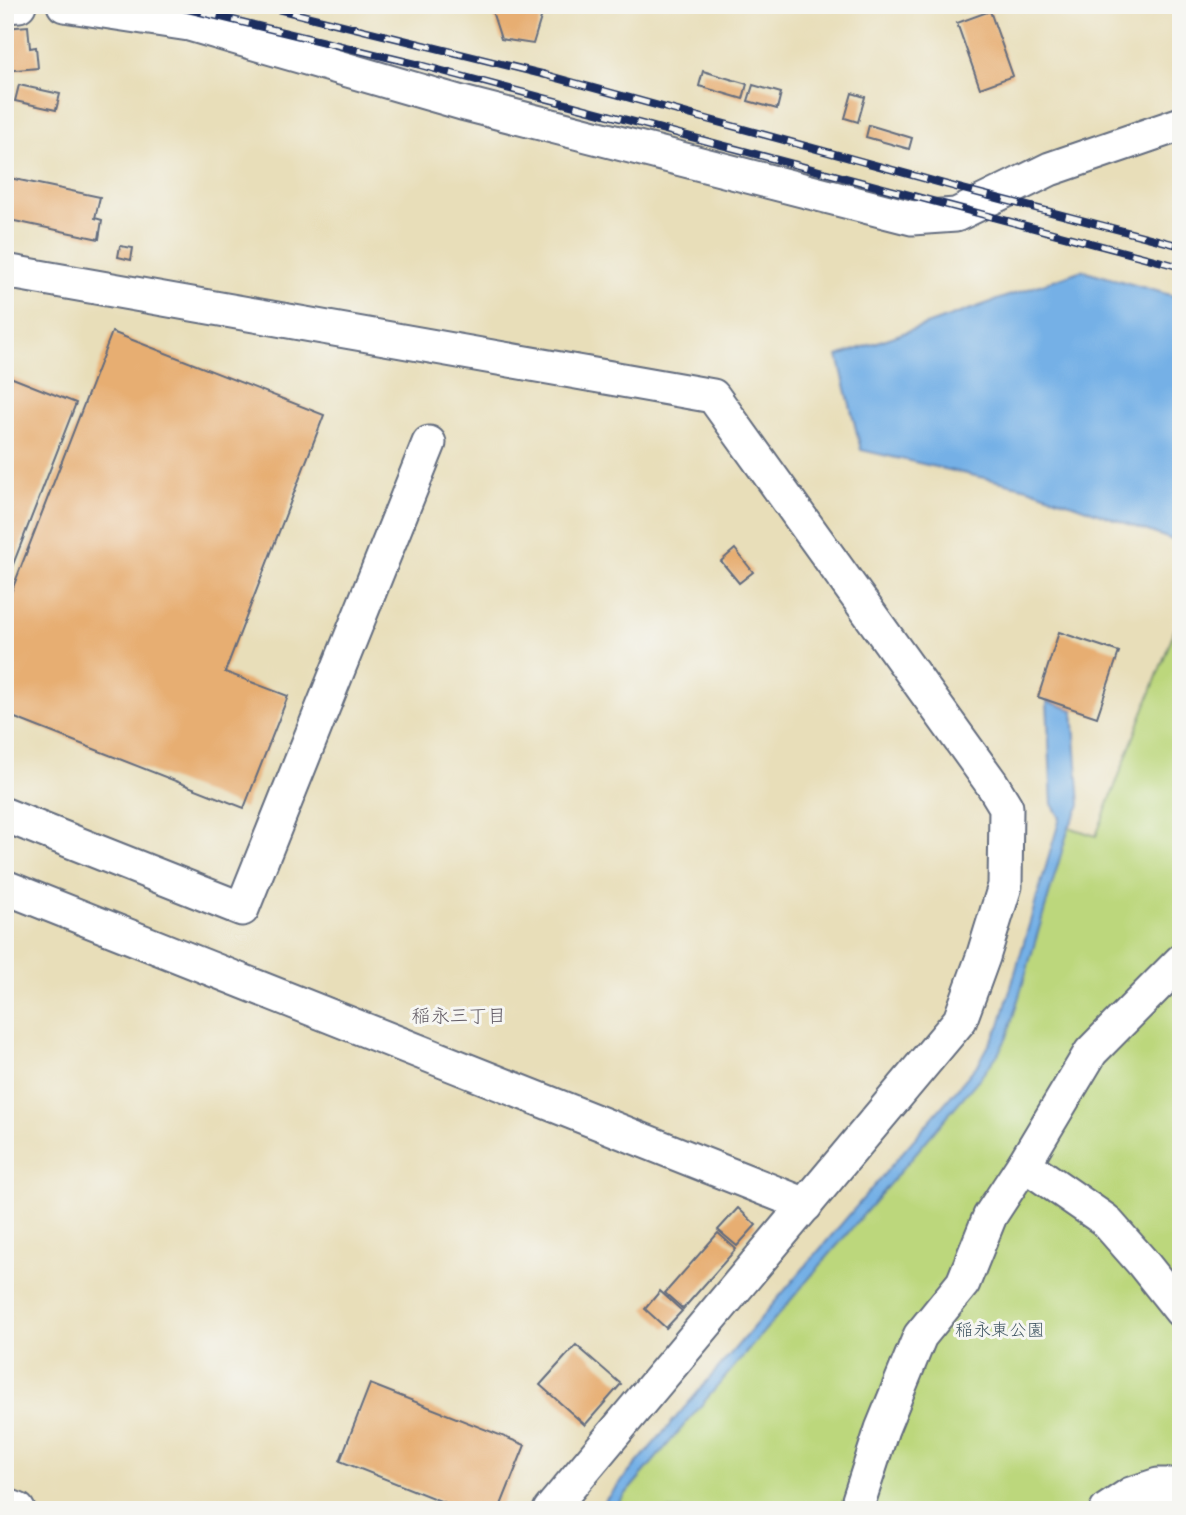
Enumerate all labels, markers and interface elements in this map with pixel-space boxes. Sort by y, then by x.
district label: 稲永三丁目 [411,1003,507,1028]
park label: 稲永東公園 [955,1318,1045,1342]

